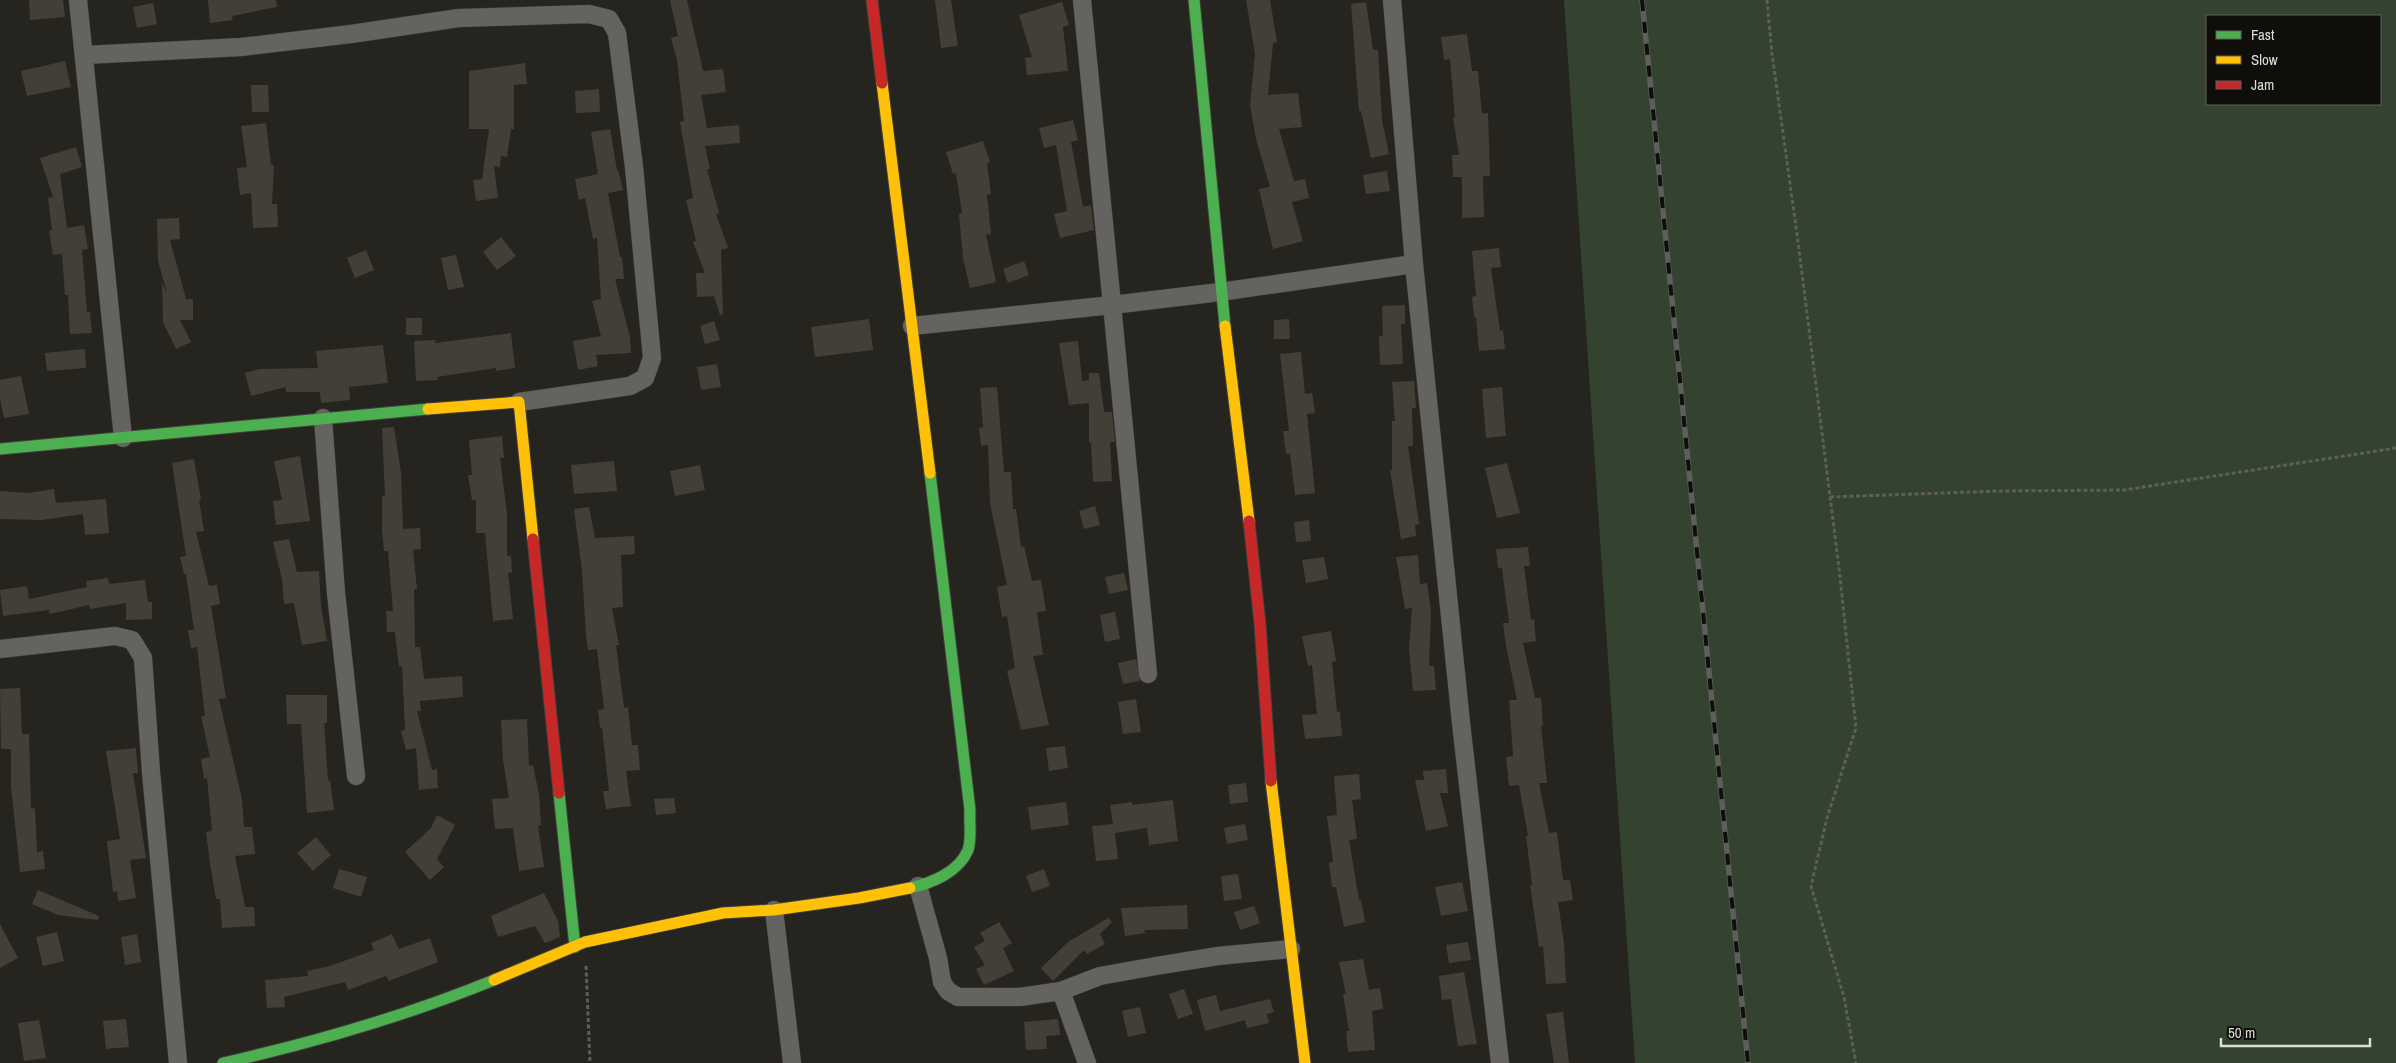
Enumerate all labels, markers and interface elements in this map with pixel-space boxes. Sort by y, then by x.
legend [2206,15,2381,105]
text: Fast [2251,24,2275,45]
text: Slow [2251,49,2278,70]
text: Jam [2251,74,2274,95]
scale bar [2221,1016,2370,1048]
text: 50 m [2228,1022,2255,1043]

